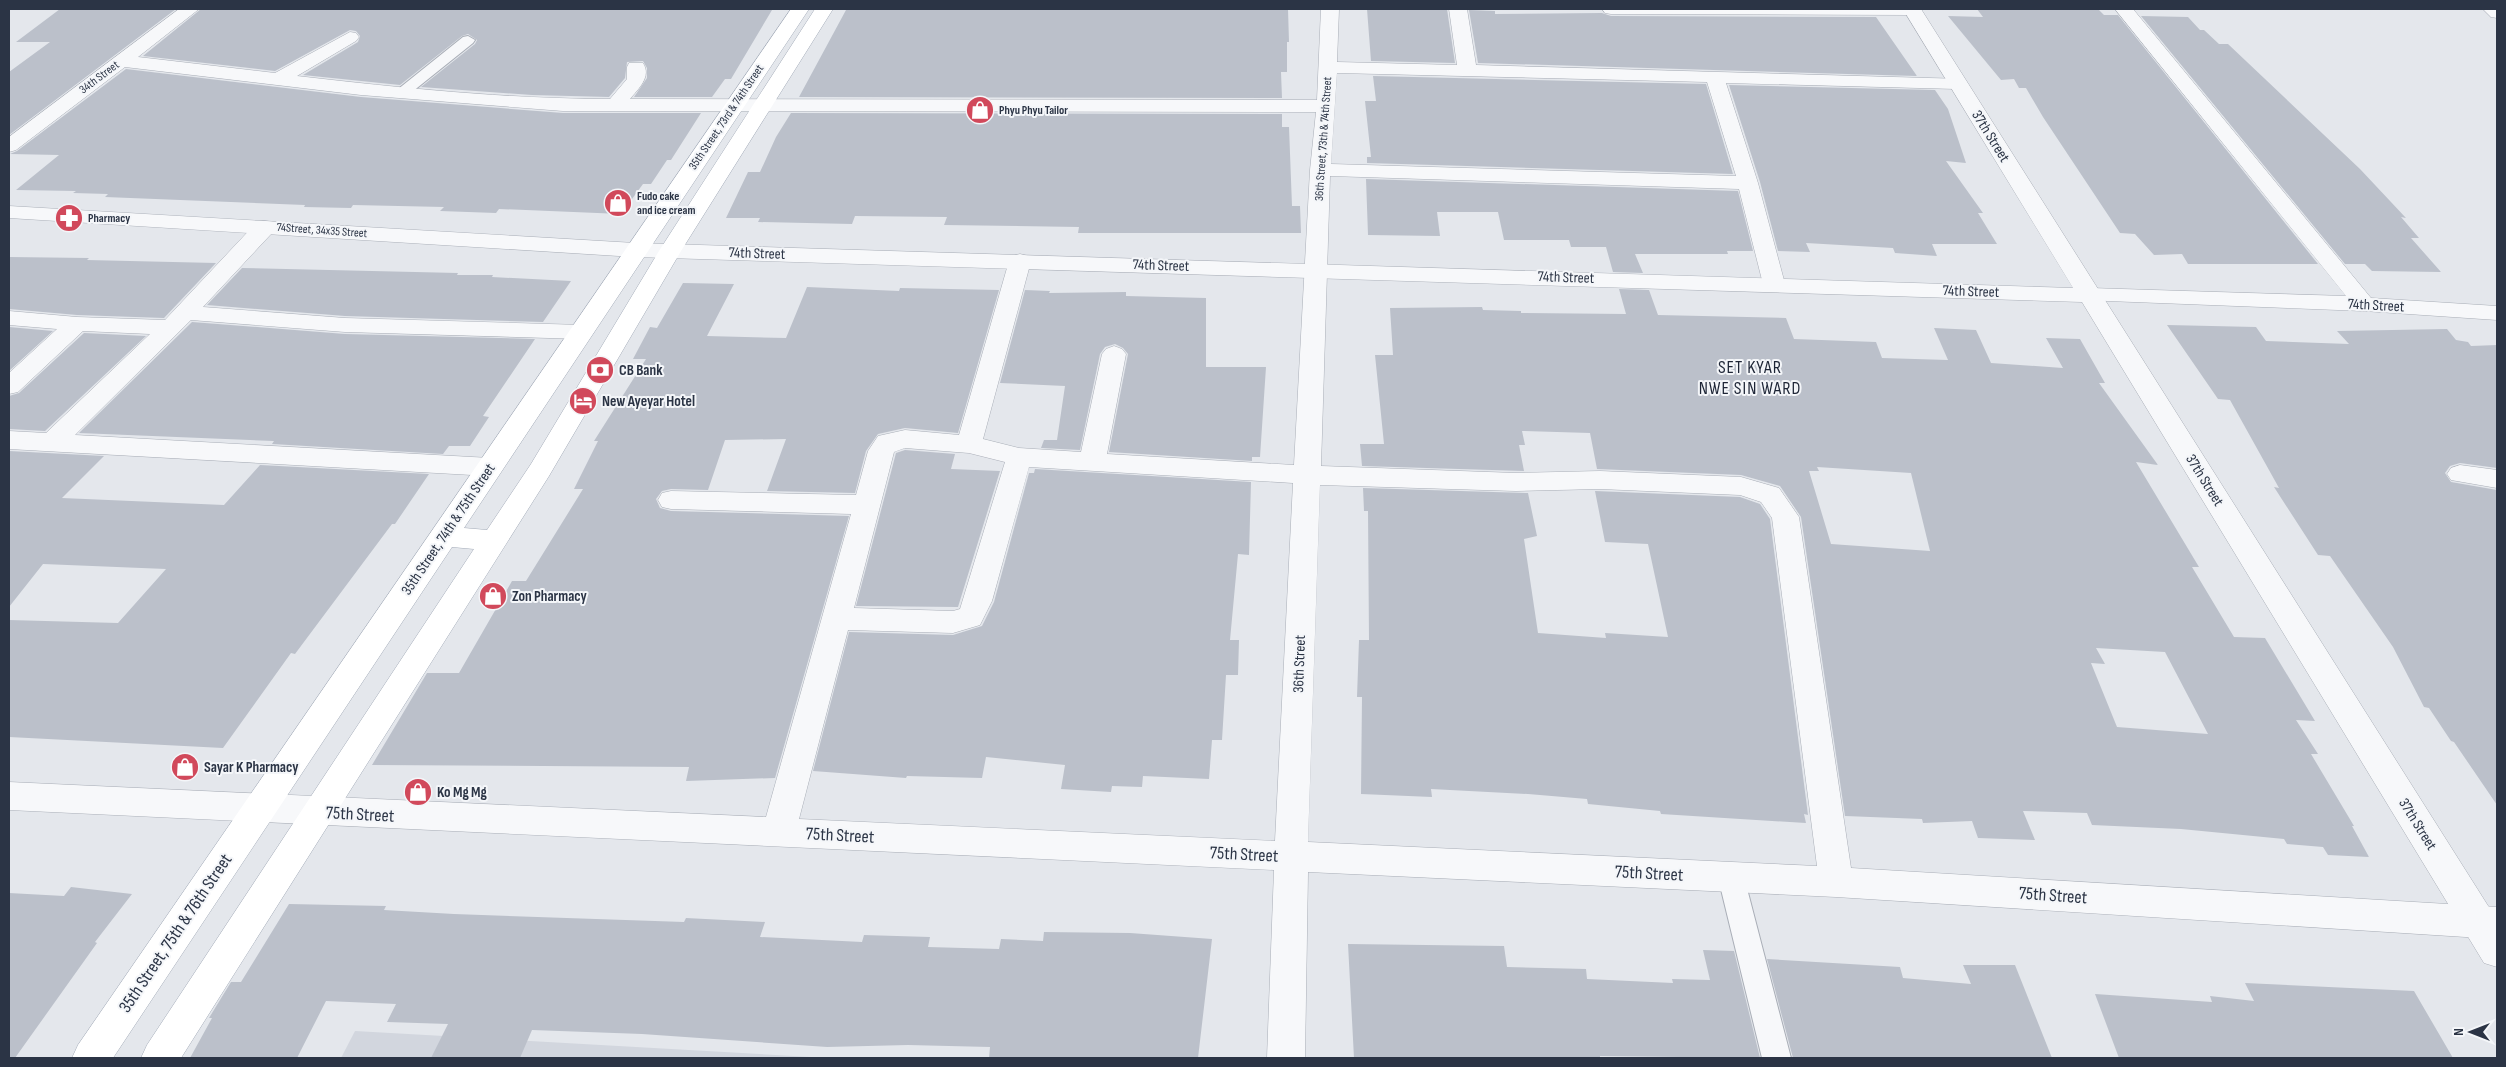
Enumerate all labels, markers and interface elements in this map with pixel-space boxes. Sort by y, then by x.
street label: 34th Street [76,57,122,97]
street label: 35th Street, 73rd & 74th Street [686,62,767,173]
street label: 36th Street, 73th & 74th Street [1312,76,1335,202]
shop icon: Phyu Phyu Tailor [965,95,995,125]
place label: Phyu Phyu Tailor [999,103,1068,118]
street label: 37th Street [1967,107,2014,166]
shop icon: Fudo cake and ice cream [603,188,633,218]
place label: Fudo cake and ice cream [637,189,695,218]
pharmacy icon: Pharmacy [54,203,84,233]
place label: Pharmacy [88,211,130,226]
street label: 74Street, 34x35 Street [276,220,368,241]
street label: 74th Street [728,243,786,264]
street label: 74th Street [1132,255,1190,276]
street label: 74th Street [1537,267,1595,288]
street label: 74th Street [1942,281,2000,302]
street label: 74th Street [2347,295,2405,316]
bank icon: CB Bank [585,355,615,385]
district label: SET KYAR NWE SIN WARD [1699,357,1801,399]
place label: CB Bank [619,361,663,380]
hotel icon: New Ayeyar Hotel [568,386,598,416]
place label: New Ayeyar Hotel [602,392,695,411]
street label: 37th Street [2181,451,2228,510]
street label: 35th Street, 74th & 75th Street [397,459,500,599]
shop icon: Zon Pharmacy [478,581,508,611]
place label: Zon Pharmacy [512,587,588,606]
street label: 36th Street [1289,634,1310,693]
shop icon: Sayar K Pharmacy [170,752,200,782]
place label: Sayar K Pharmacy [204,758,299,777]
shop icon: Ko Mg Mg [403,777,433,807]
place label: Ko Mg Mg [437,783,488,802]
street label: 37th Street [2394,795,2441,854]
street label: 75th Street [325,802,395,827]
street label: 75th Street [805,823,875,848]
street label: 75th Street [1209,842,1279,867]
street label: 35th Street, 75th & 76th Street [114,849,237,1017]
street label: 75th Street [1614,861,1684,886]
street label: 75th Street [2018,883,2088,908]
north arrow [2446,1007,2496,1057]
text: N [2450,1028,2467,1036]

